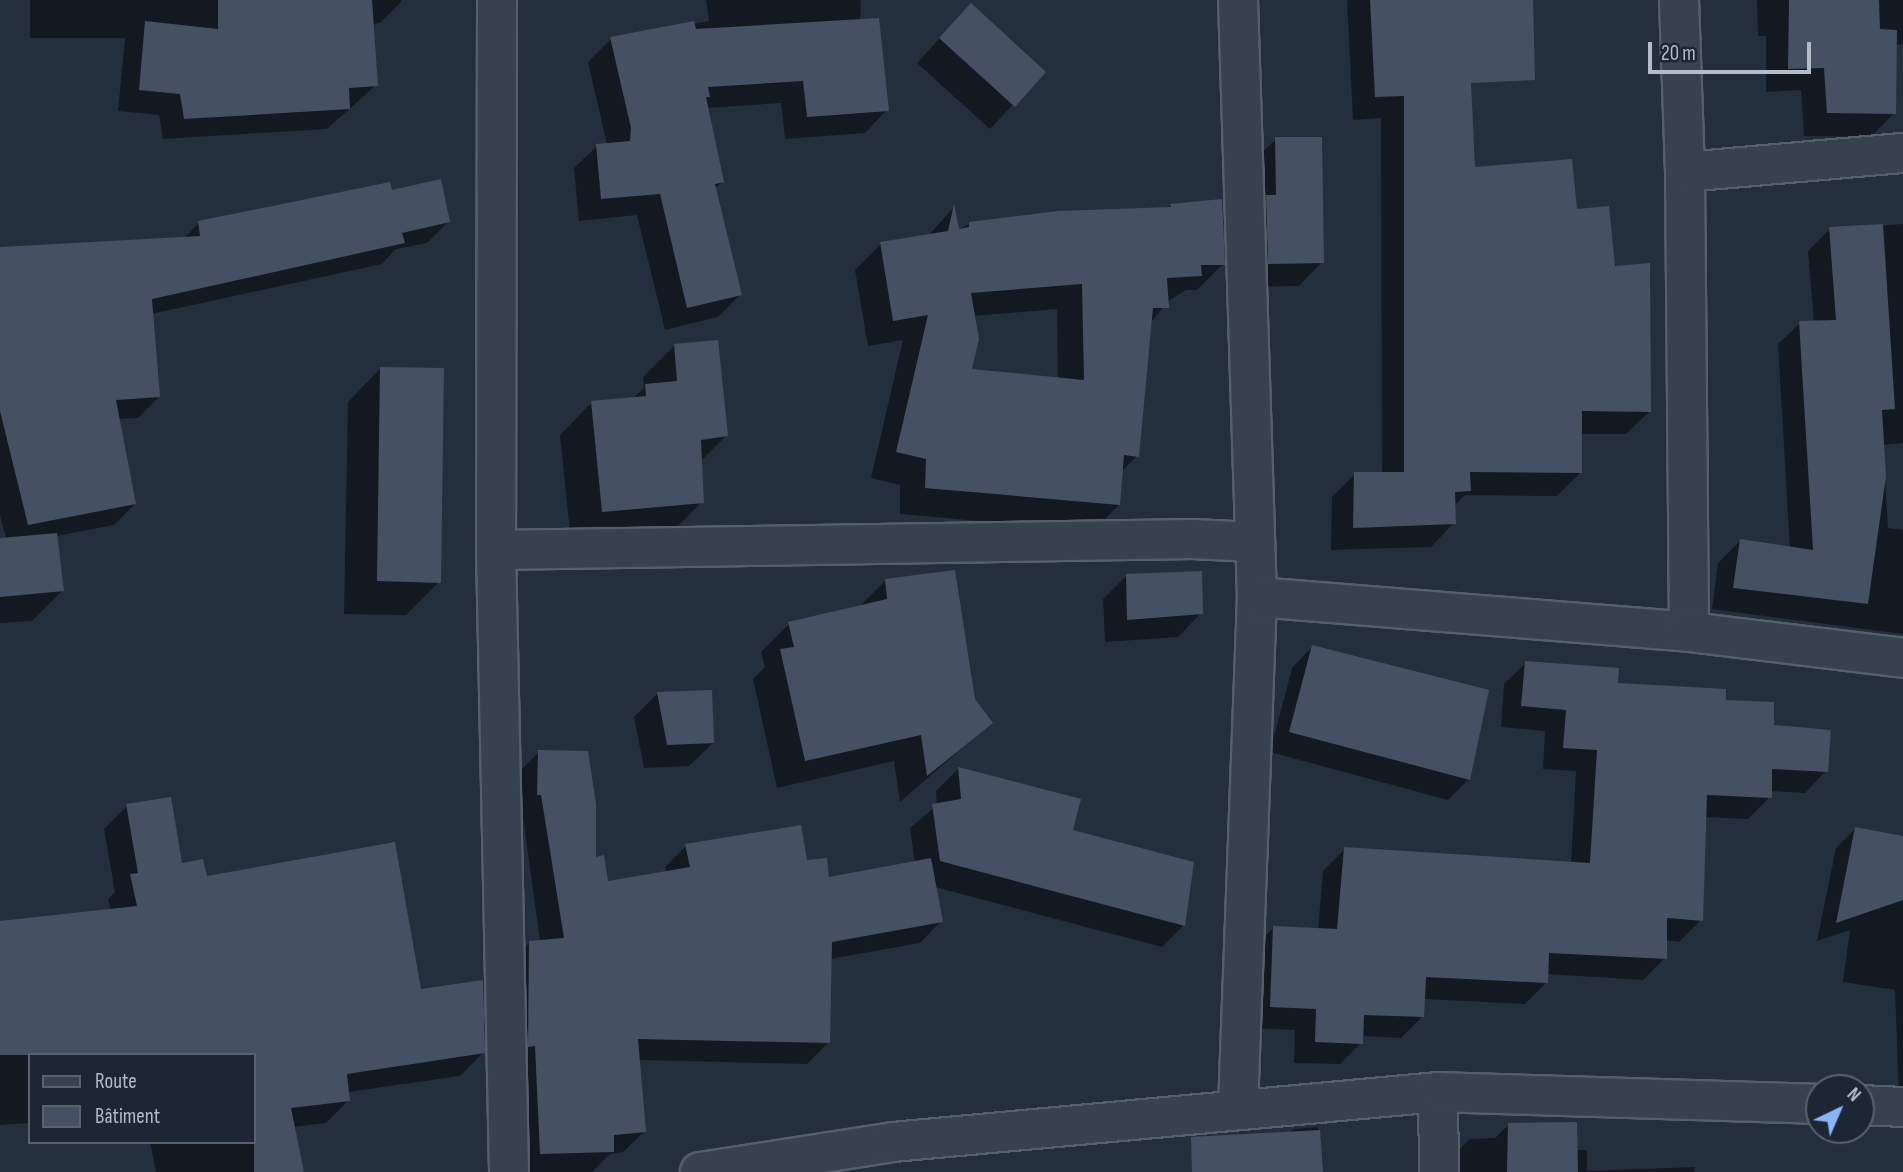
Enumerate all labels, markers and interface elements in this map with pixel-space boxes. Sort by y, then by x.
scale bar [1651,28,1814,72]
text: 20 m [1661,41,1696,66]
legend [28,1053,256,1144]
text: Route [95,1069,137,1094]
north arrow [1805,1074,1875,1144]
text: N [1842,1083,1865,1107]
text: Bâtiment [95,1104,160,1129]

